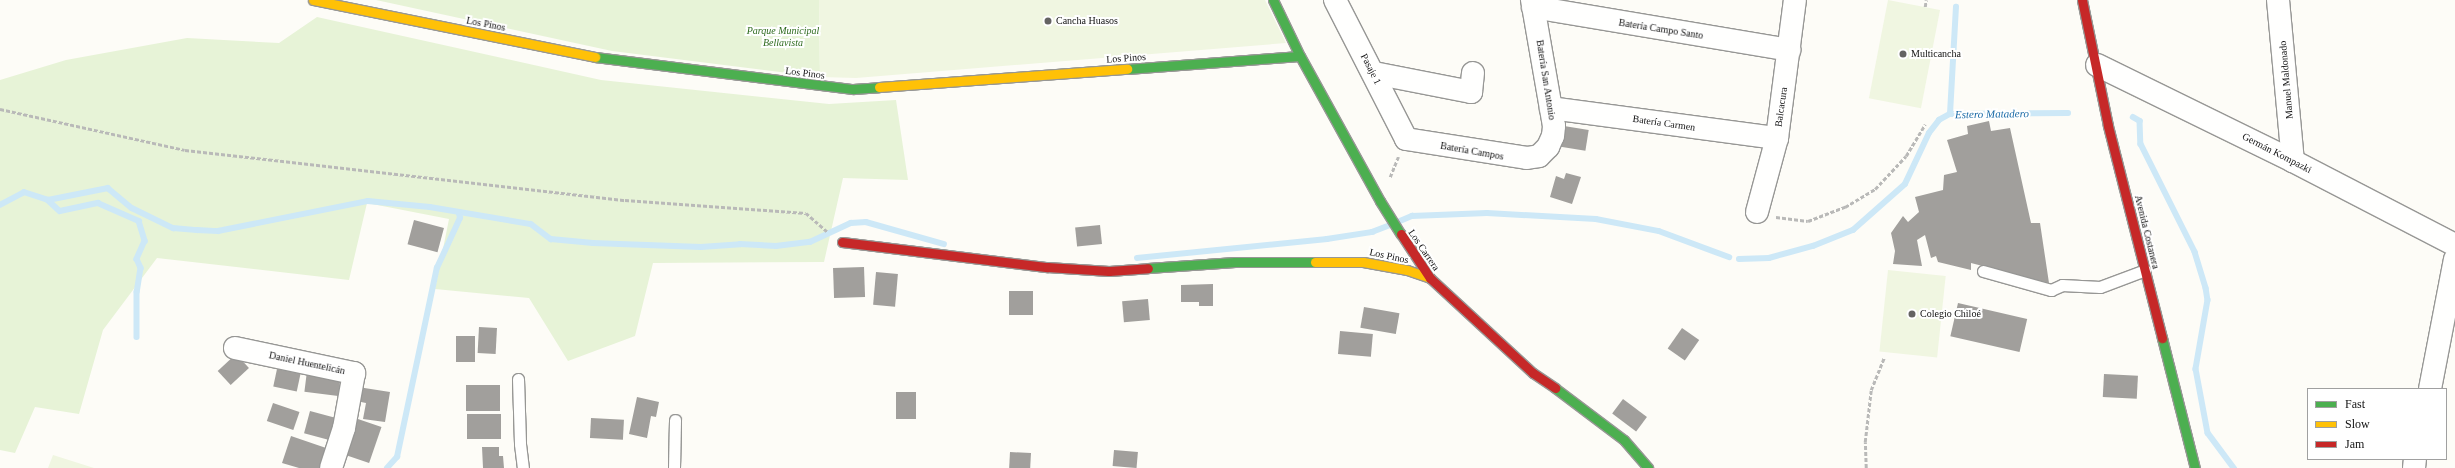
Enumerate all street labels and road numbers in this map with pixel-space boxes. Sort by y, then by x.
street label: Los Pinos [465,14,507,34]
street label: Batería Campo Santo [1618,16,1704,42]
street label: Batería San Antonio [1534,39,1558,121]
street label: Manuel Maldonado [2277,40,2295,120]
street label: Los Pinos [1106,51,1146,65]
street label: Pasaje 1 [1358,52,1384,86]
street label: Los Pinos [785,65,825,81]
street label: Balcacura [1772,86,1790,128]
street label: Batería Carmen [1632,113,1696,133]
street label: Germán Kompazki [2240,130,2314,176]
street label: Batería Campos [1439,140,1505,162]
street label: Avenida Costanera [2132,194,2162,270]
street label: Los Carrera [1406,227,1442,273]
street label: Los Pinos [1368,246,1410,266]
street label: Daniel Huentelicán [268,349,346,377]

